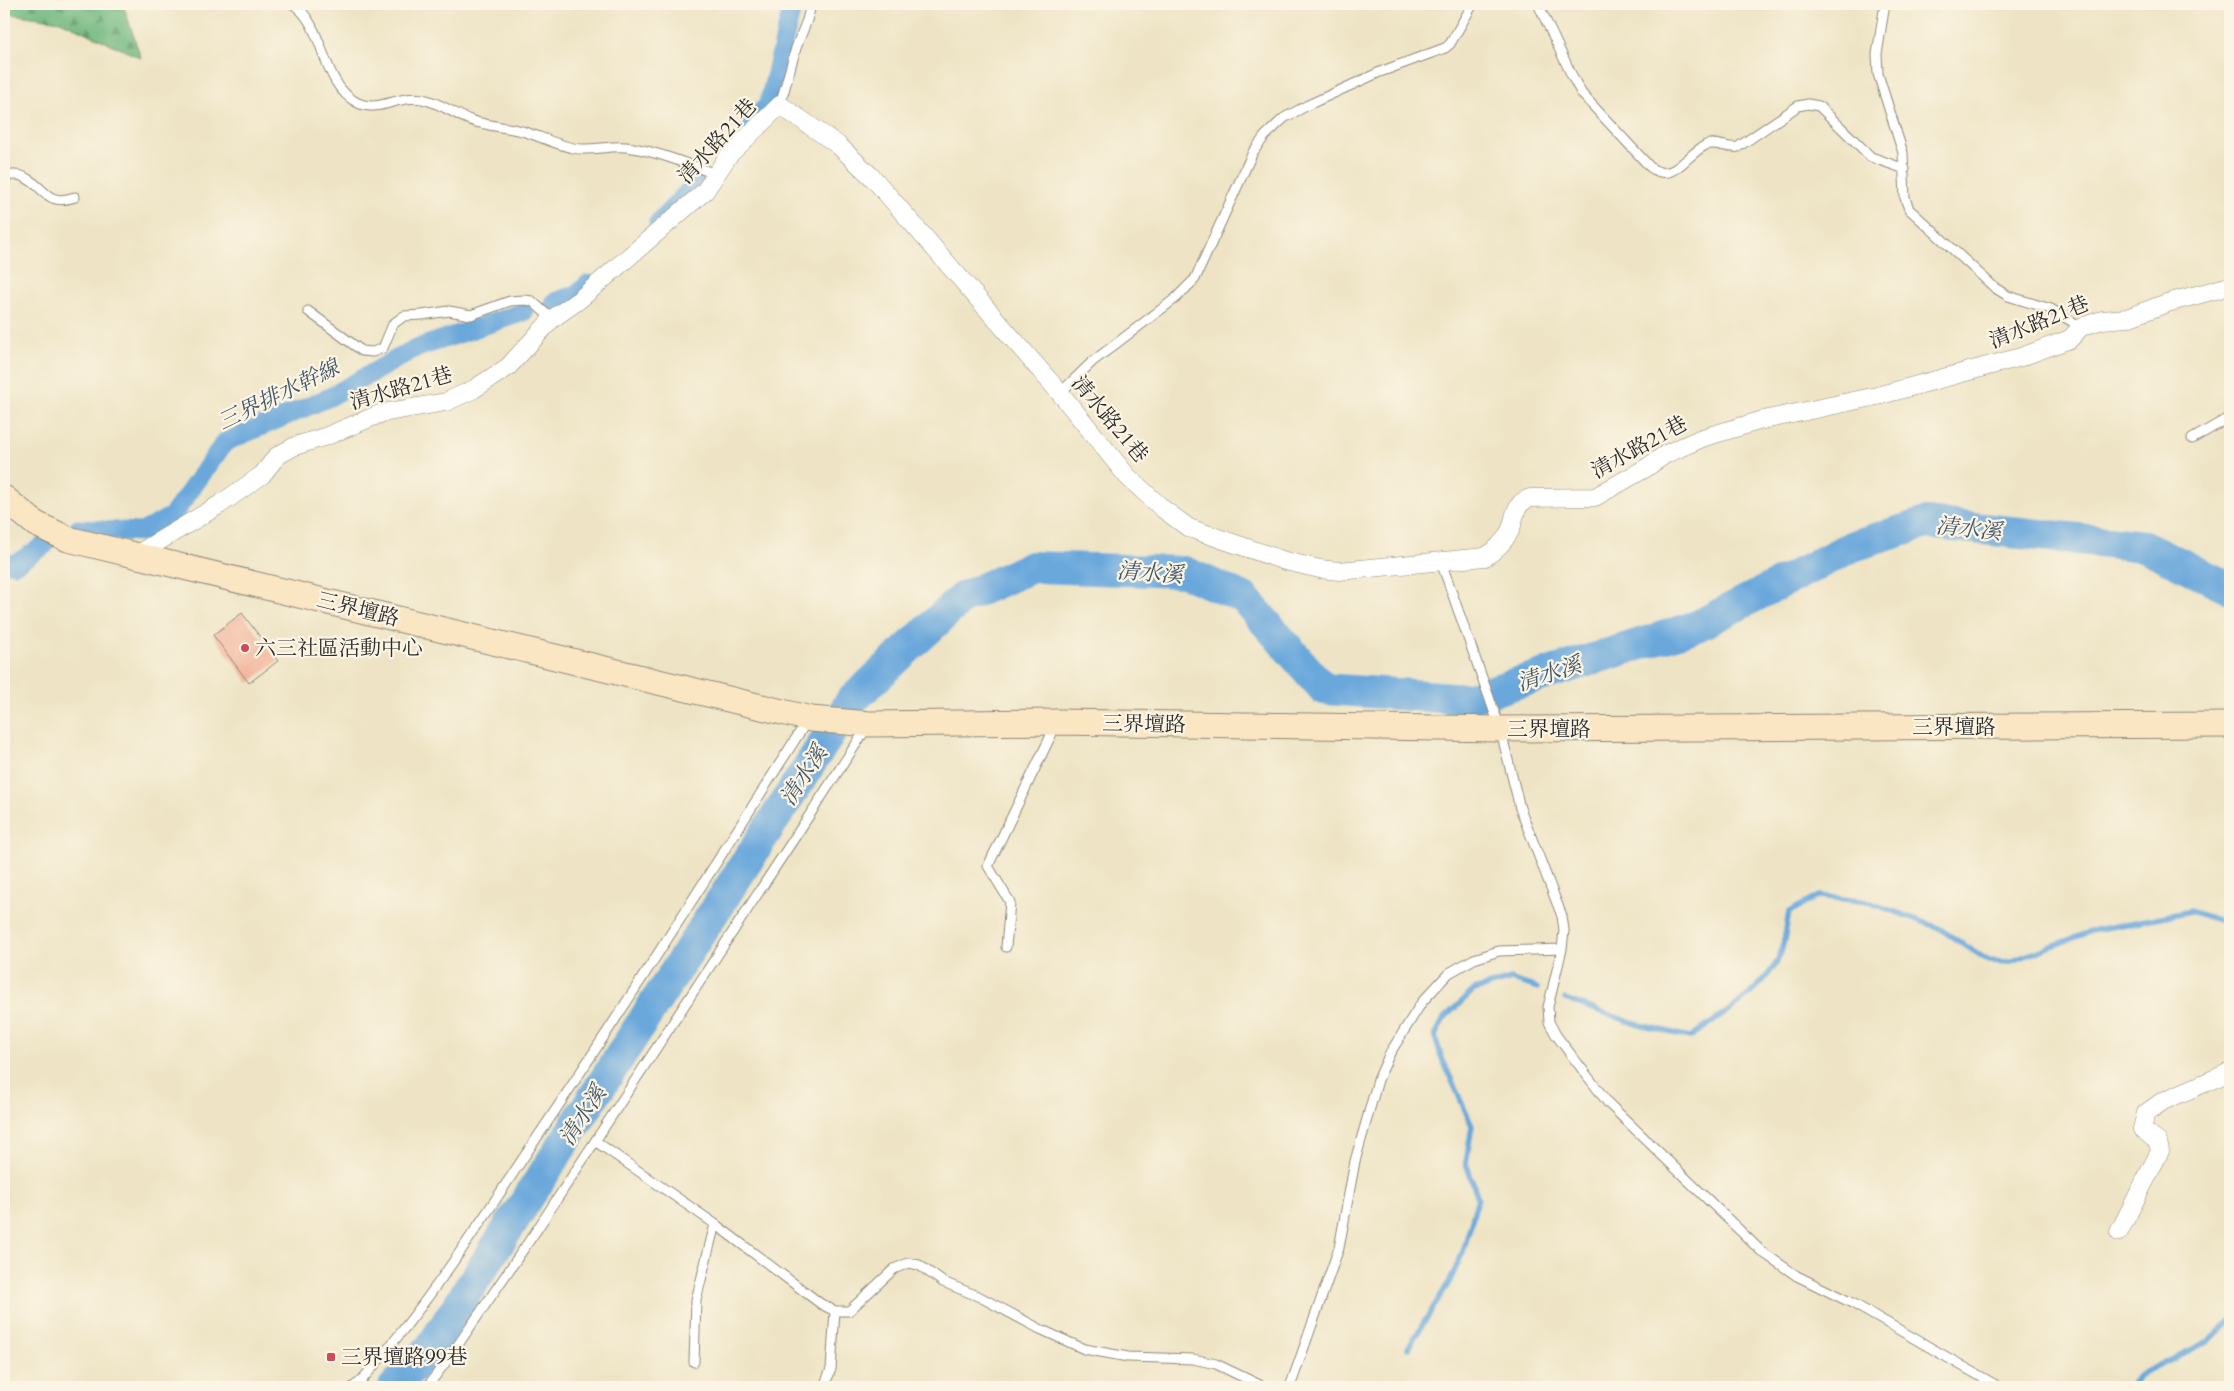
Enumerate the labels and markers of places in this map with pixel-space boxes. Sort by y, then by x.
place label: 六三社區活動中心 [255,634,423,663]
marker: 六三社區活動中心 [239,642,251,654]
place label: 三界壇路99巷 [341,1343,468,1372]
marker: 三界壇路99巷 [325,1351,337,1363]

